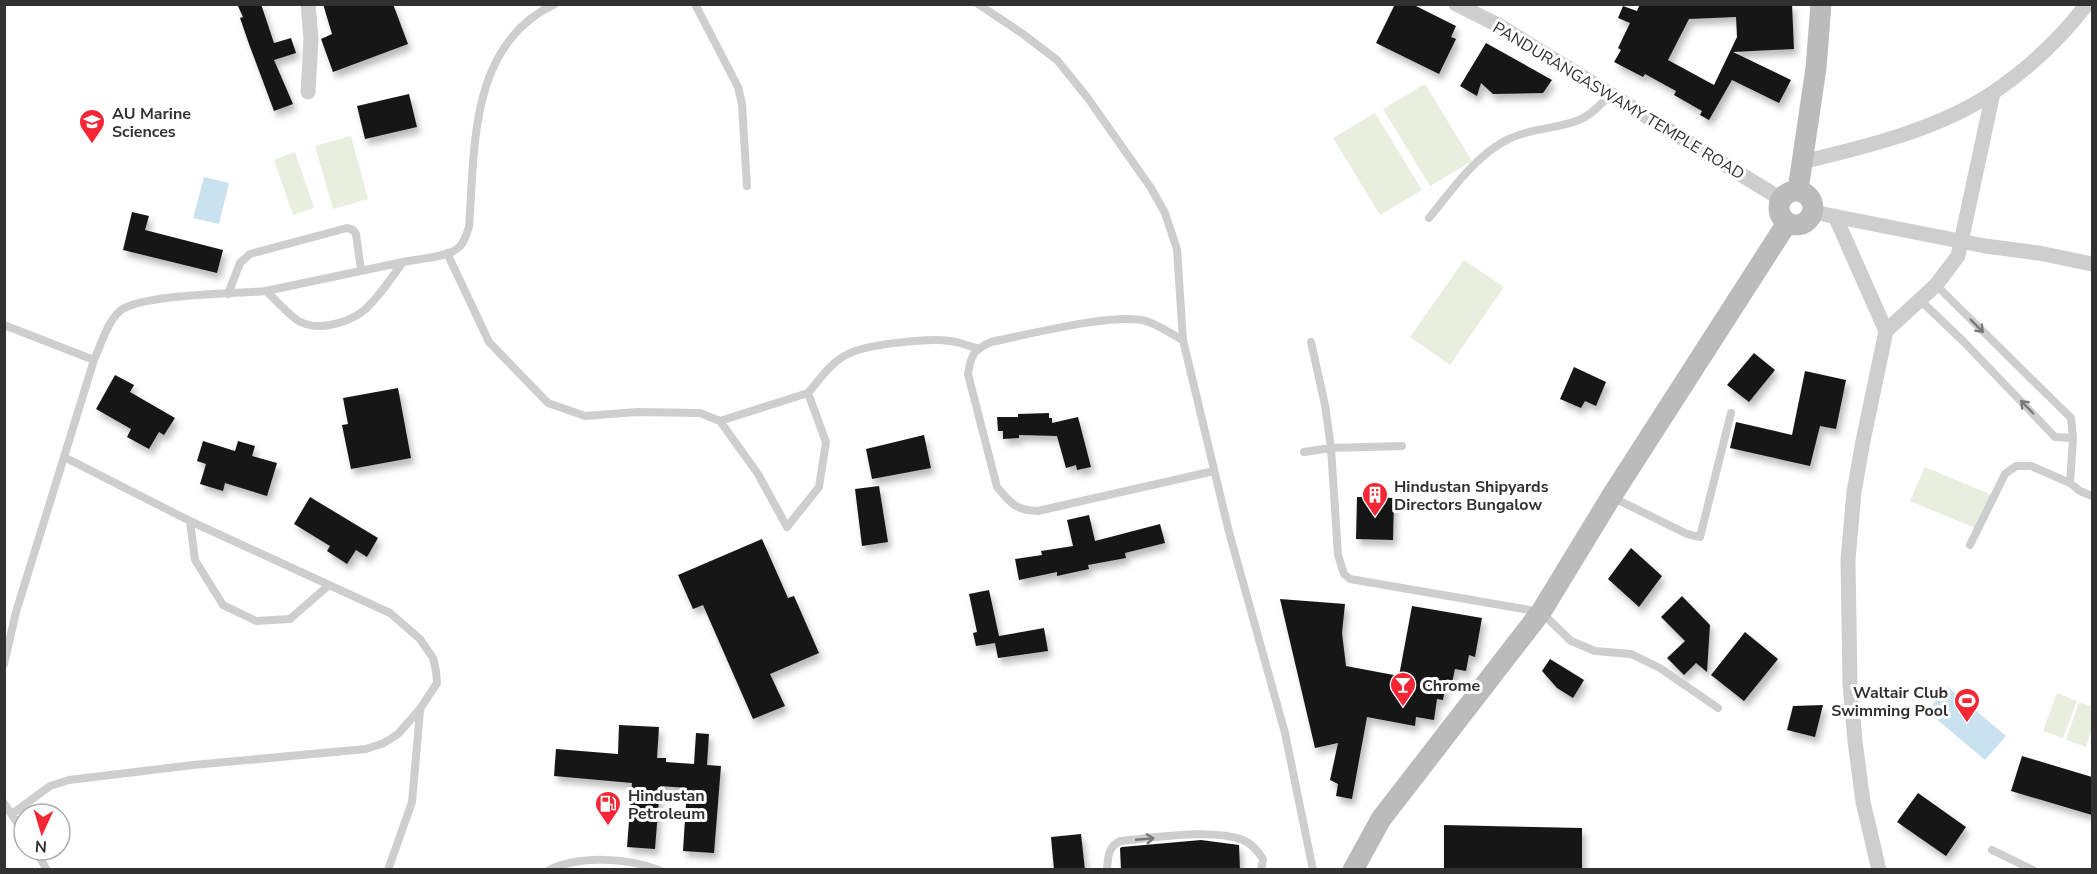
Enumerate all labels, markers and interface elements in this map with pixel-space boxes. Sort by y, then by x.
street label: PANDURANGASWAMY TEMPLE ROAD [1489,17,1748,185]
place label: AU Marine Sciences [112,103,191,143]
school or university icon: AU Marine Sciences [77,107,107,145]
one-way arrow [1969,319,1984,334]
one-way arrow [2019,400,2034,415]
place label: Hindustan Shipyards Directors Bungalow [1394,476,1549,516]
building icon: Hindustan Shipyards Directors Bungalow [1360,480,1390,518]
bar icon: Chrome [1388,670,1418,708]
place label: Chrome [1422,675,1481,697]
place label: Waltair Club Swimming Pool [1831,682,1948,722]
sports icon: Waltair Club Swimming Pool [1952,686,1982,724]
place label: Hindustan Petroleum [628,785,705,825]
fuel station icon: Hindustan Petroleum [593,789,623,827]
north arrow [12,802,72,862]
one-way arrow [1134,833,1154,844]
text: N [34,835,48,857]

